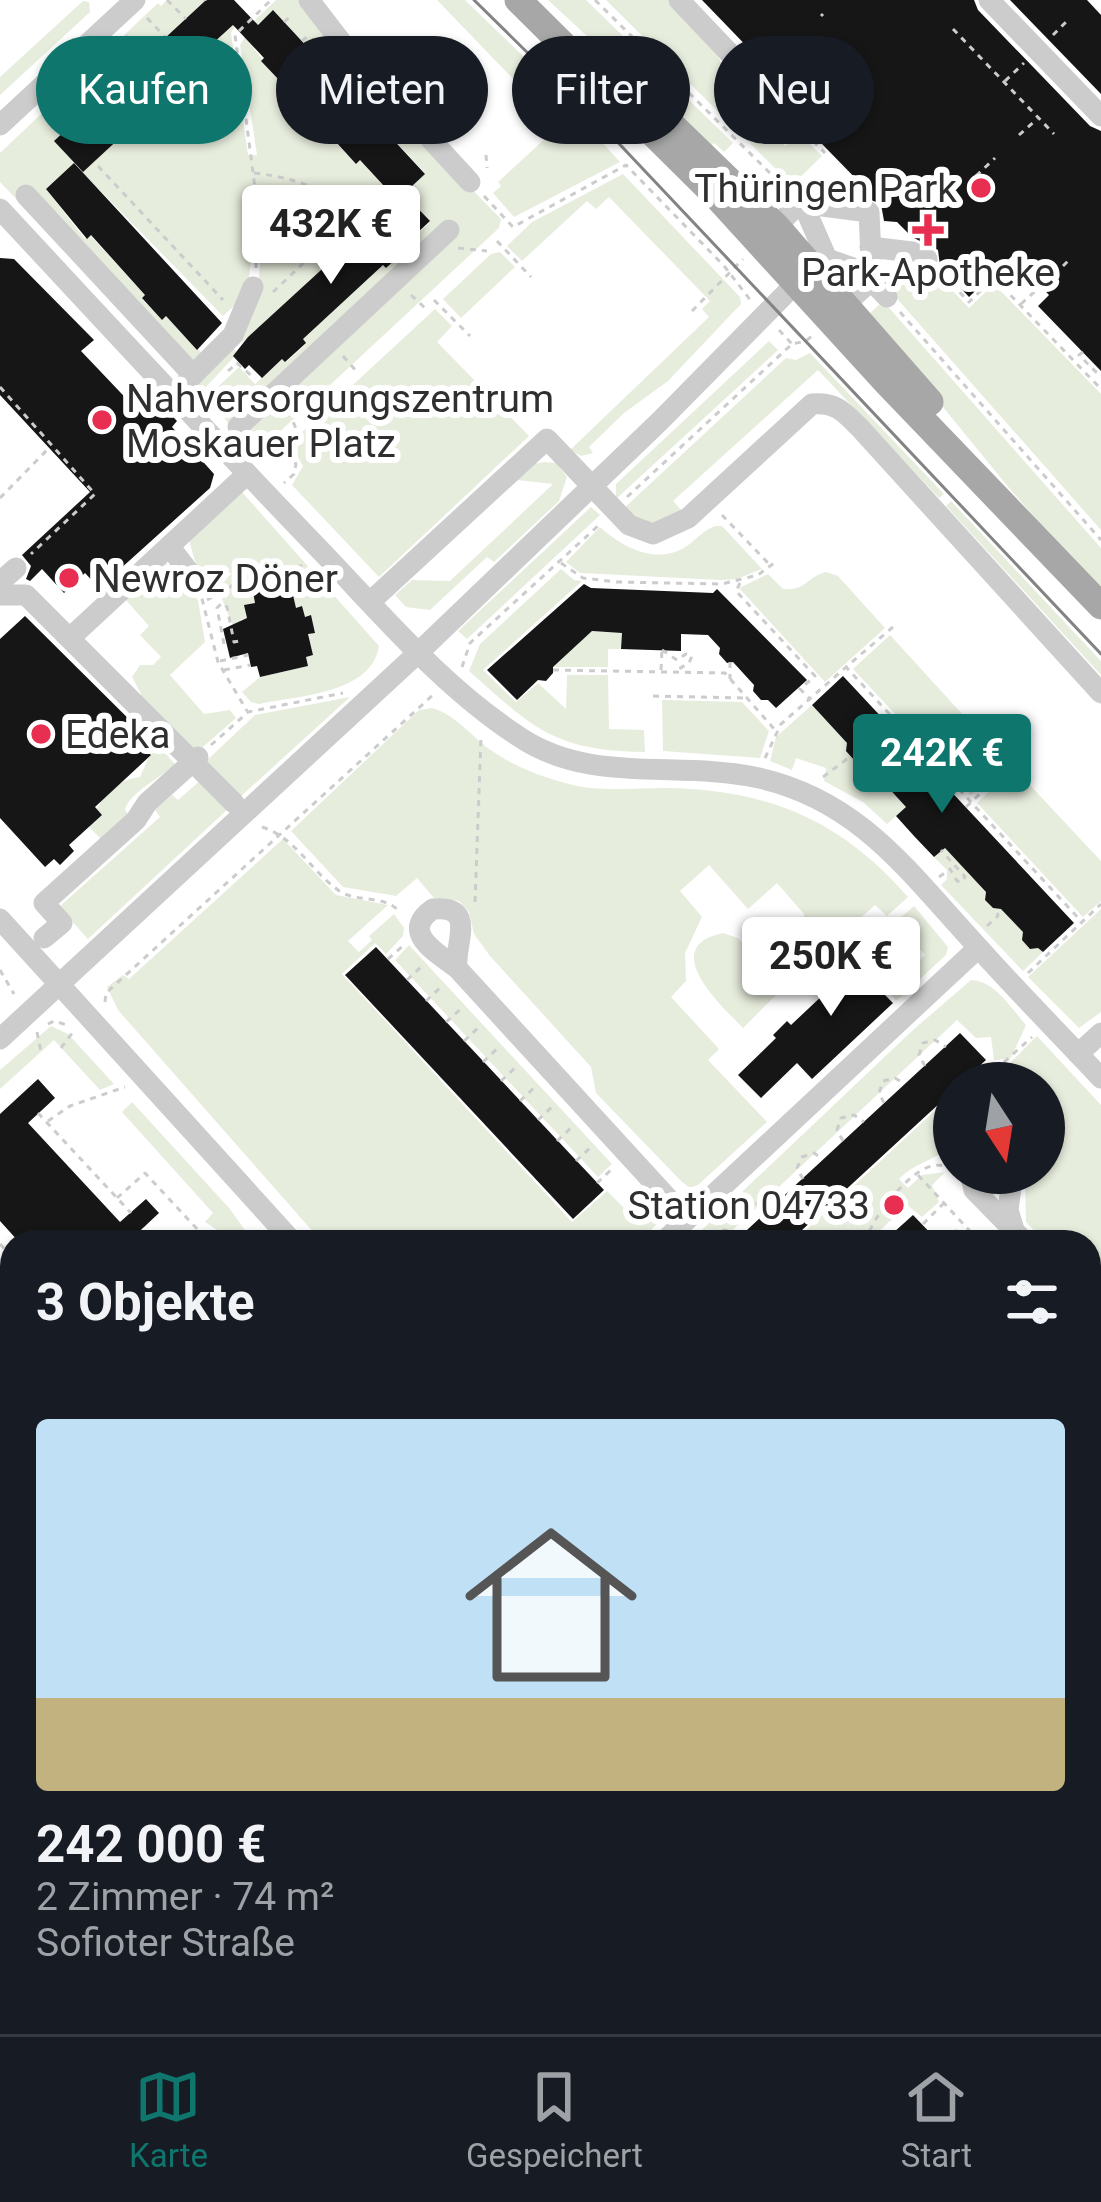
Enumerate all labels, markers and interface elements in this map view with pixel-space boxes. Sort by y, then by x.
chip: Kaufen [36,36,252,144]
chip: Mieten [276,36,488,144]
chip: Filter [512,36,690,144]
chip: Neu [714,36,874,144]
place label: Thüringen Park [694,166,957,212]
marker: Thüringen Park [968,175,994,201]
pin: 432K € [233,185,429,287]
text: 432K € [269,201,393,247]
marker: Park-Apotheke [915,217,941,243]
place label: Park-Apotheke [801,250,1055,296]
place label: Nahversorgungszentrum Moskauer Platz [126,376,554,467]
marker: Nahversorgungszentrum Moskauer Platz [89,407,115,433]
place label: Newroz Döner [93,556,338,602]
marker: Newroz Döner [56,565,82,591]
place label: Edeka [65,712,170,758]
pin: 242K € [844,714,1040,816]
marker: Edeka [28,721,54,747]
text: 242K € [880,730,1004,776]
pin: 250K € [733,917,929,1019]
text: 250K € [769,933,893,979]
north arrow [933,1062,1065,1194]
map controls [933,1062,1065,1194]
place label: Station 04733 [628,1183,870,1229]
marker: Station 04733 [881,1192,907,1218]
icon: filters [999,1269,1065,1335]
text: 3 Objekte [36,1273,255,1332]
icon: home [443,1497,659,1713]
text: 242 000 € [36,1815,266,1874]
text: 2 Zimmer · 74 m² [36,1874,334,1920]
text: Sofioter Straße [36,1920,295,1966]
tab: Karte [129,2064,208,2175]
tab: Gespeichert [466,2064,643,2175]
tab: Start [901,2064,972,2175]

